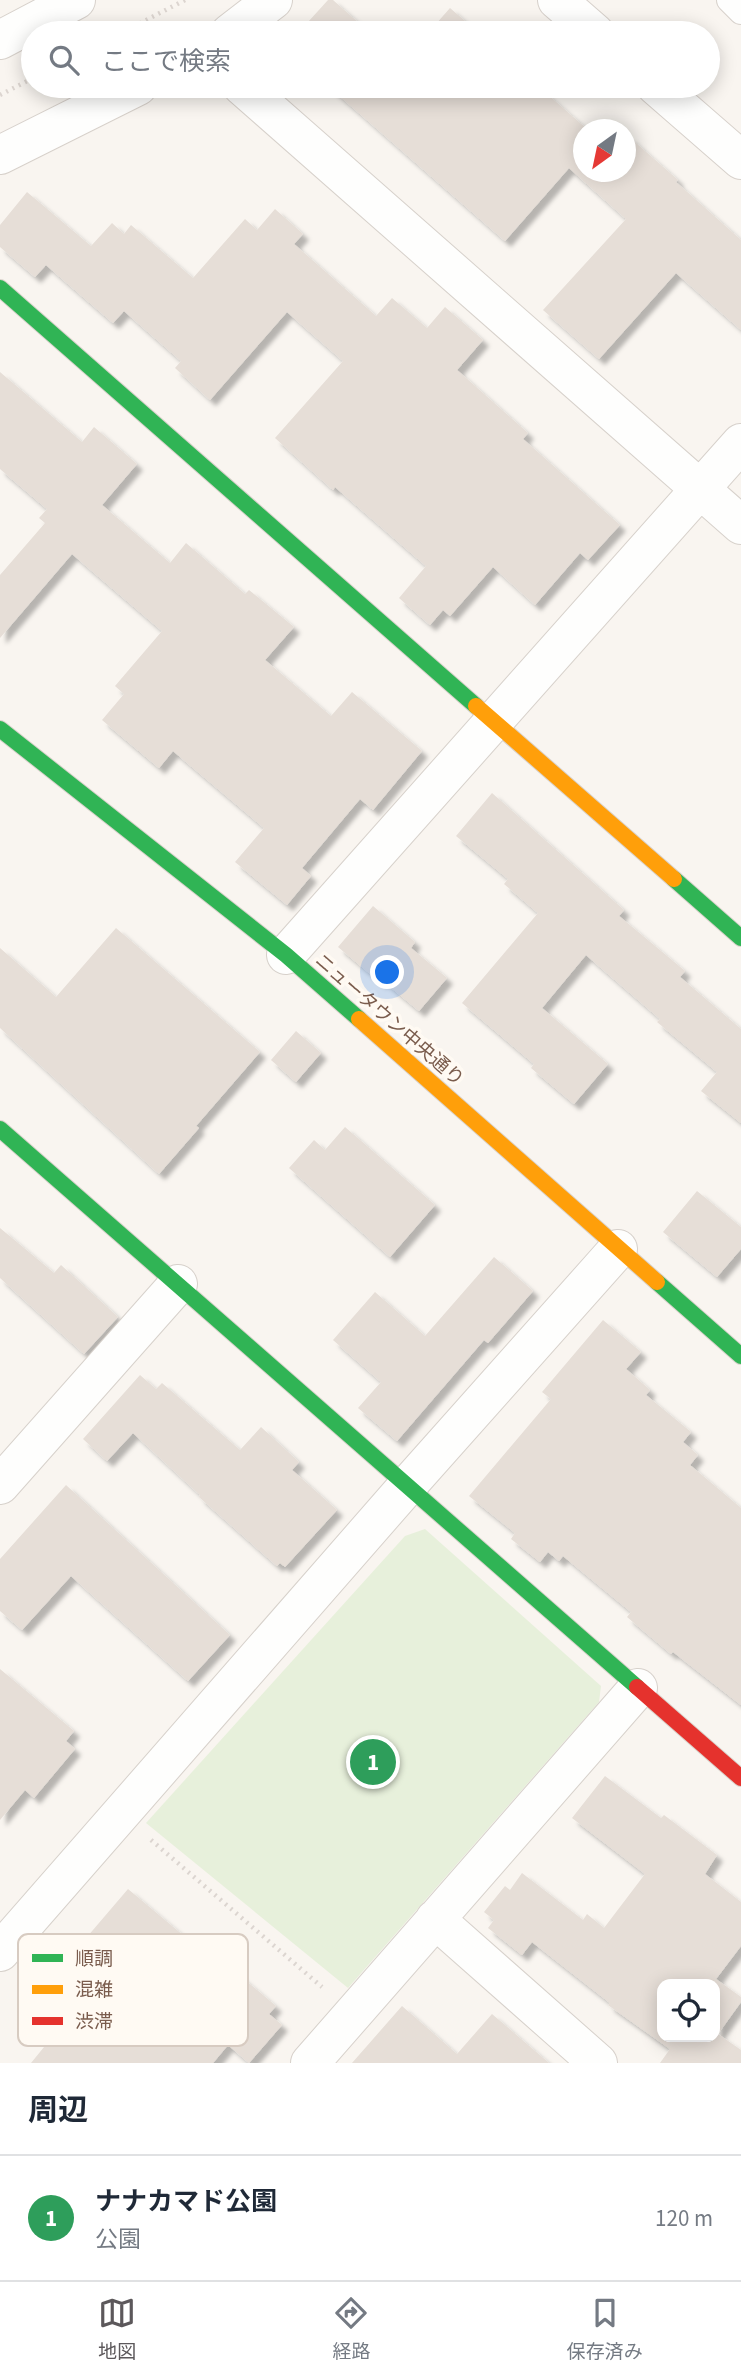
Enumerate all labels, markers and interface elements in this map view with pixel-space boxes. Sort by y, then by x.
search box [21,21,720,98]
icon: search [45,41,83,79]
text: ここで検索 [101,43,231,80]
north arrow [573,119,636,182]
street label: ニュータウン中央通り [308,948,470,1093]
your location [370,955,404,989]
pin: 1 [350,1736,396,1788]
legend [18,1934,248,2046]
text: 順調 [75,1946,113,1973]
text: 混雑 [75,1977,113,2004]
map controls [657,1979,720,2042]
button: locate [657,1979,720,2042]
text: 渋滞 [75,2009,113,2036]
text: 周辺 [28,2089,88,2132]
text: ナナカマド公園 [95,2183,277,2220]
text: 1 [45,2202,57,2235]
text: 120 m [655,2202,713,2235]
text: 公園 [95,2223,141,2256]
tab: 地図 [98,2294,136,2366]
tab: 経路 [332,2294,371,2366]
tab: 保存済み [567,2294,643,2366]

